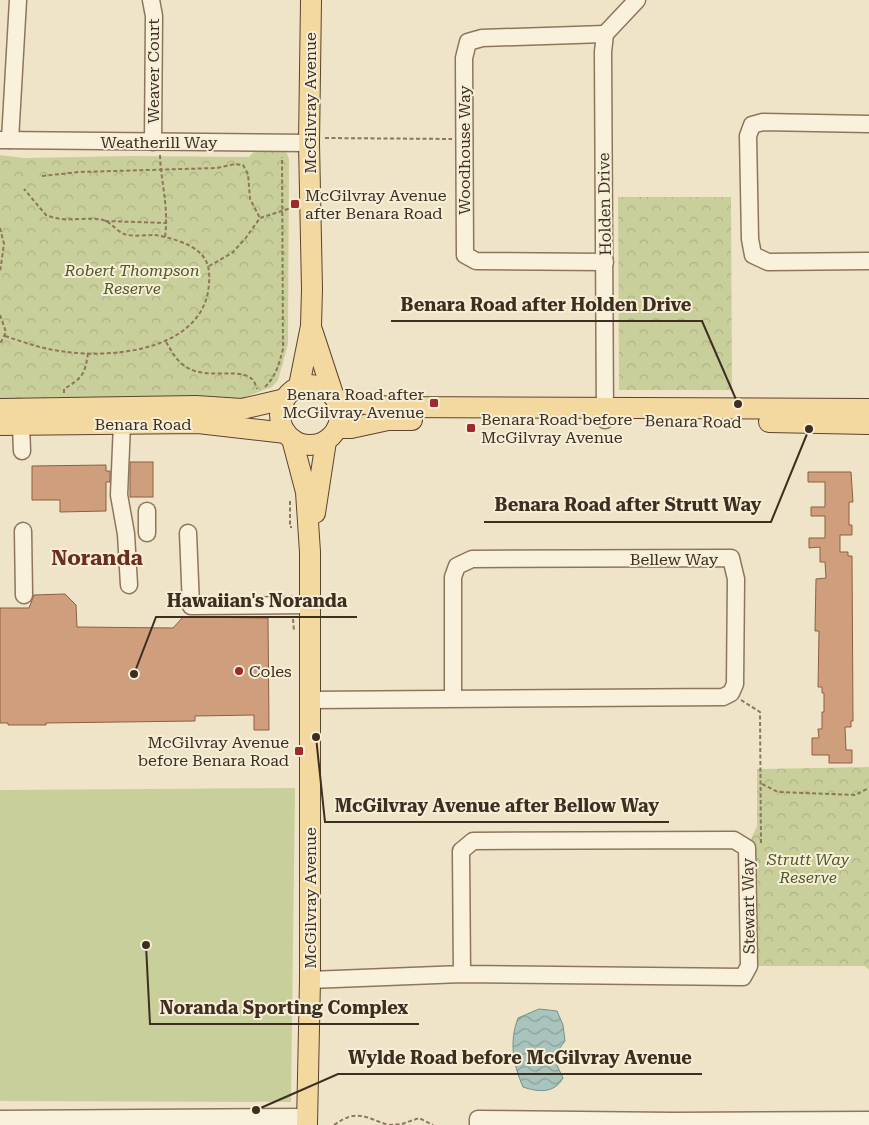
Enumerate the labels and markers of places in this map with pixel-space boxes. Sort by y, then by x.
place label: McGilvray Avenue after Benara Road [305,186,447,223]
marker: McGilvray Avenue after Benara Road [289,198,301,210]
callout: Benara Road after Holden Drive [391,288,702,321]
place label: Benara Road after McGilvray Avenue [282,385,424,422]
marker: Benara Road after McGilvray Avenue [428,397,440,409]
place label: Benara Road before McGilvray Avenue [481,410,632,447]
marker: Benara Road before McGilvray Avenue [465,422,477,434]
callout: Benara Road after Strutt Way [484,489,771,522]
callout: Hawaiian's Noranda [156,584,357,617]
place label: Coles [249,662,292,681]
marker: Coles [233,665,245,677]
place label: McGilvray Avenue before Benara Road [138,733,289,770]
marker: McGilvray Avenue before Benara Road [293,745,305,757]
callout: McGilvray Avenue after Bellow Way [325,789,669,822]
callout: Noranda Sporting Complex [150,991,419,1024]
callout: Wylde Road before McGilvray Avenue [338,1041,702,1074]

